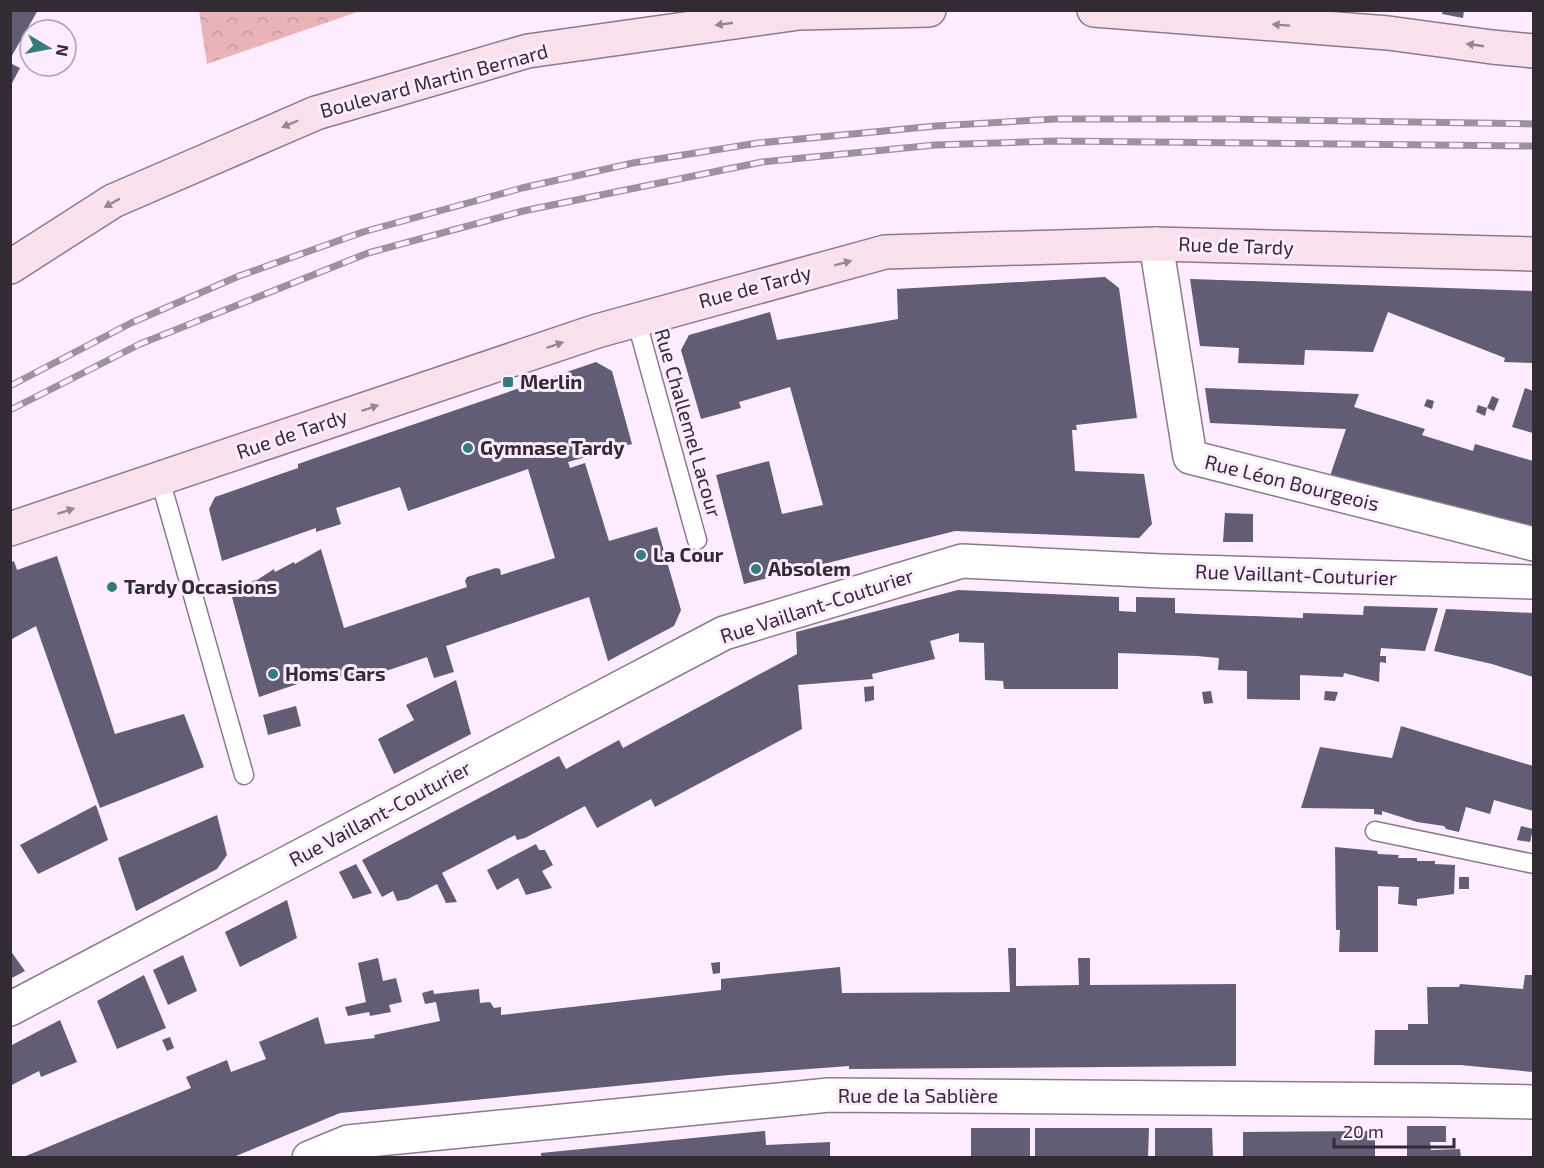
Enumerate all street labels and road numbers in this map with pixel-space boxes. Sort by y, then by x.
street label: Boulevard Martin Bernard [317,38,550,122]
street label: Rue de Tardy [1178,231,1295,259]
street label: Rue de Tardy [696,259,814,313]
street label: Rue Challemel Lacour [650,325,727,520]
street label: Rue de Tardy [233,403,351,463]
street label: Rue Léon Bourgeois [1203,449,1382,515]
street label: Rue Vaillant-Couturier [1195,558,1397,590]
street label: Rue Vaillant-Couturier [717,562,916,648]
street label: Rue Vaillant-Couturier [285,755,474,871]
street label: Rue de la Sablière [838,1083,998,1107]

